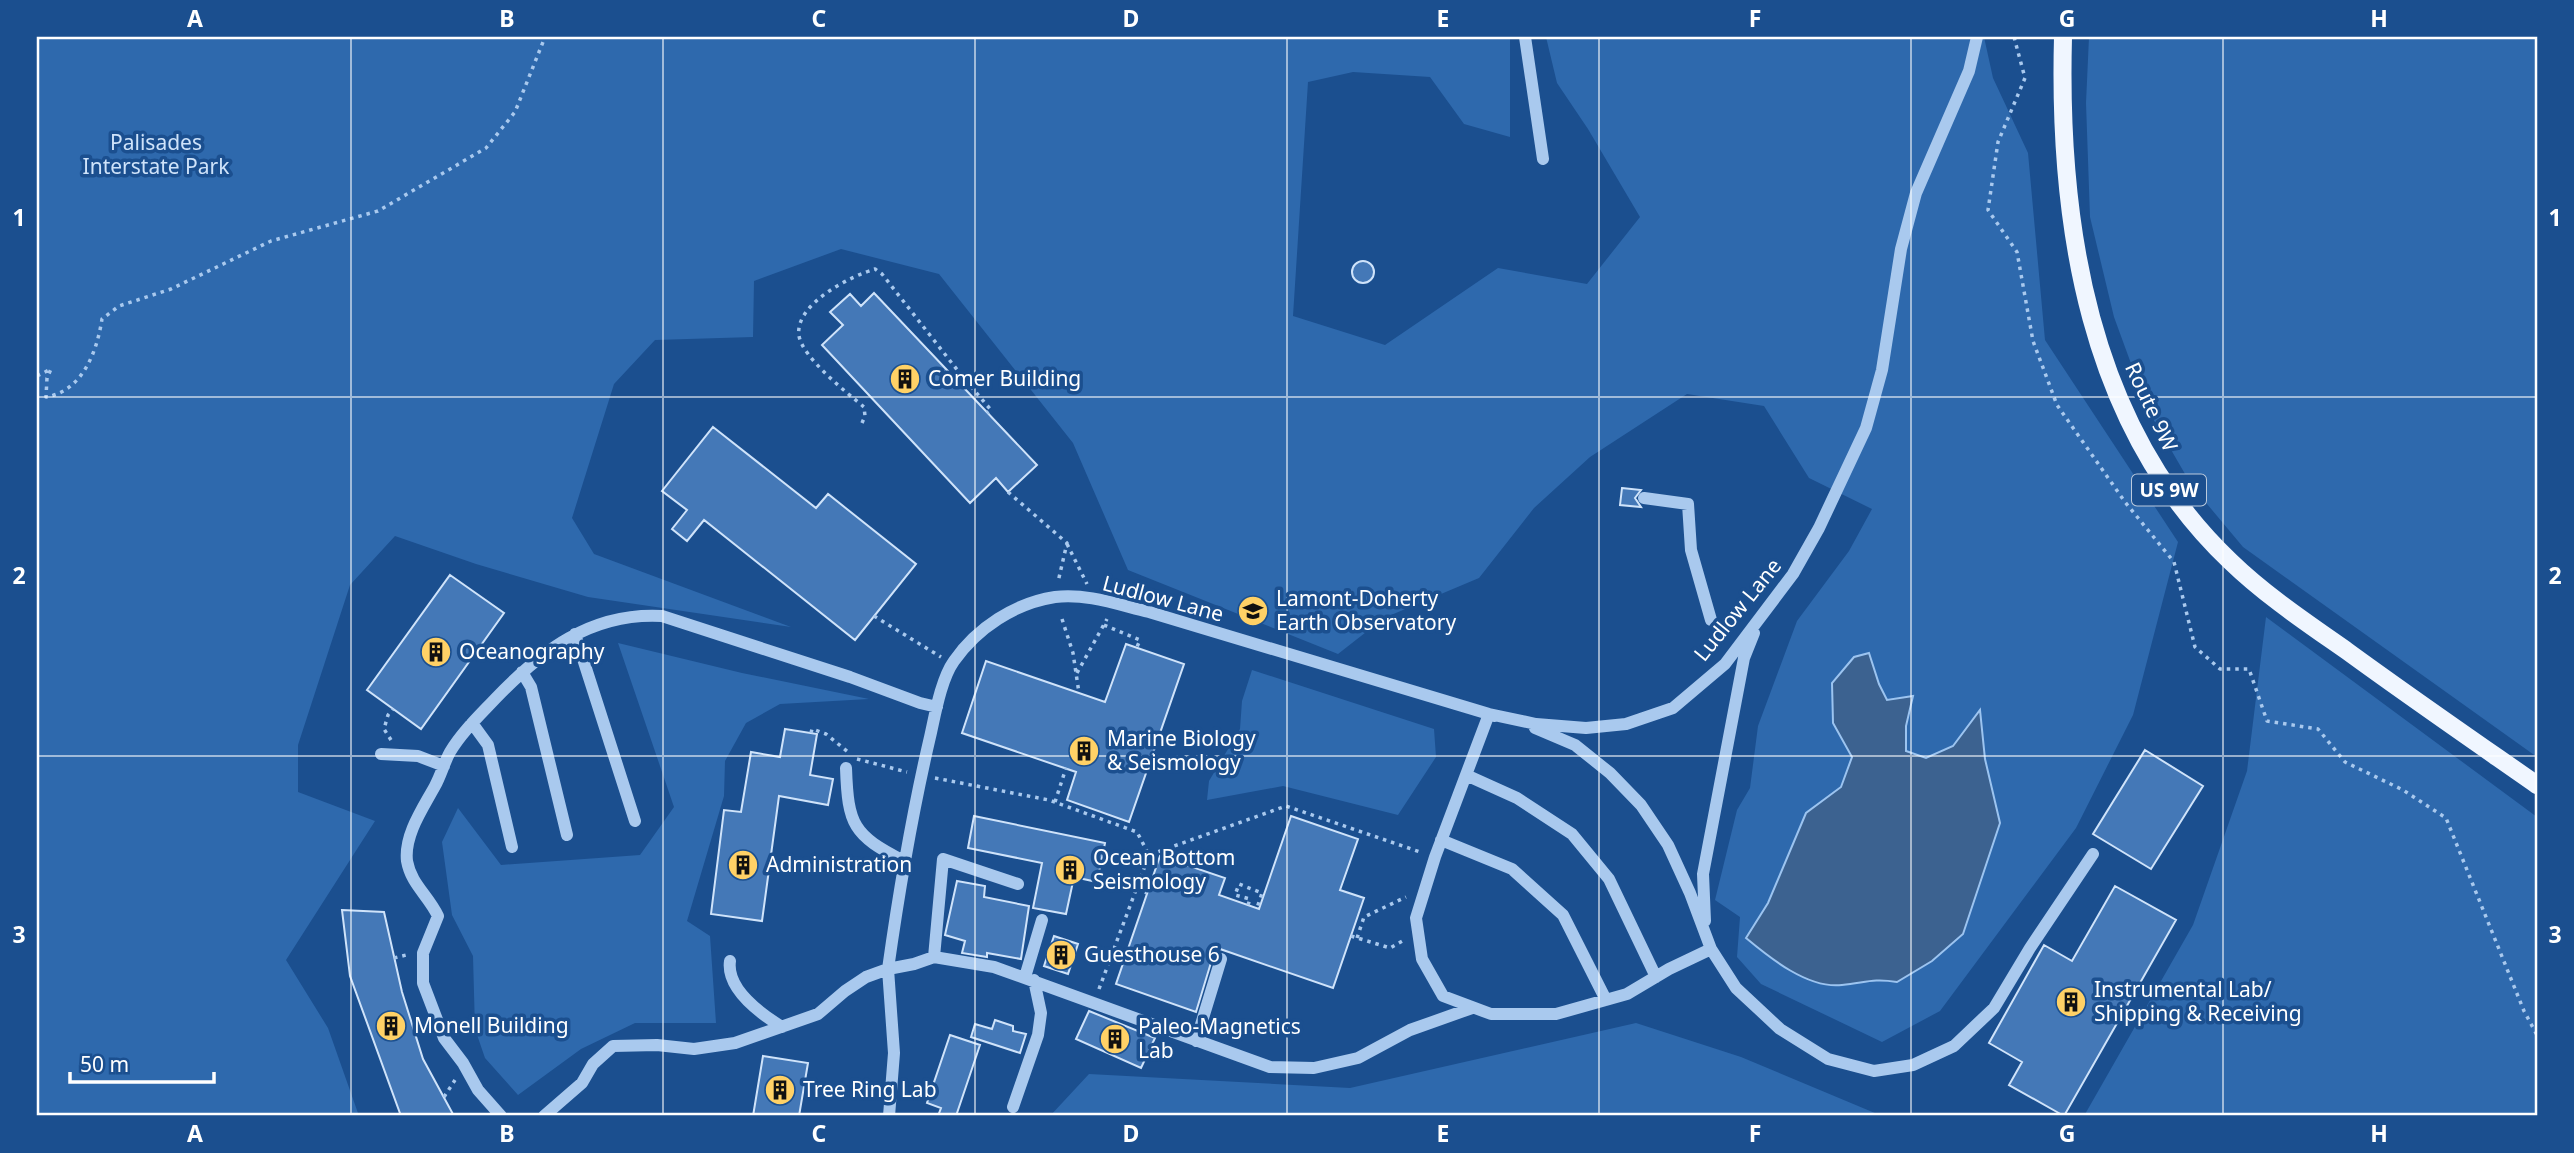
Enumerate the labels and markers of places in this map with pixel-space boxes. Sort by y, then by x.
building icon: Comer Building [888,362,922,396]
place label: Comer Building [928,364,1081,392]
place label: Lamont-Doherty Earth Observatory [1276,584,1456,636]
school or university icon: Lamont-Doherty Earth Observatory [1236,594,1270,628]
building icon: Oceanography [419,635,453,669]
place label: Oceanography [459,637,605,665]
place label: Marine Biology & Seismology [1107,724,1256,776]
building icon: Marine Biology & Seismology [1067,734,1101,768]
place label: Ocean Bottom Seismology [1093,843,1235,895]
building icon: Administration [726,848,760,882]
place label: Administration [766,850,912,878]
building icon: Ocean Bottom Seismology [1053,853,1087,887]
building icon: Guesthouse 6 [1044,938,1078,972]
place label: Guesthouse 6 [1084,940,1220,968]
place label: Instrumental Lab/ Shipping & Receiving [2094,975,2302,1027]
building icon: Instrumental Lab/ Shipping & Receiving [2054,985,2088,1019]
building icon: Monell Building [374,1009,408,1043]
place label: Monell Building [414,1011,569,1039]
place label: Paleo-Magnetics Lab [1138,1012,1301,1064]
building icon: Paleo-Magnetics Lab [1098,1022,1132,1056]
building icon: Tree Ring Lab [763,1073,797,1107]
place label: Tree Ring Lab [803,1075,937,1103]

